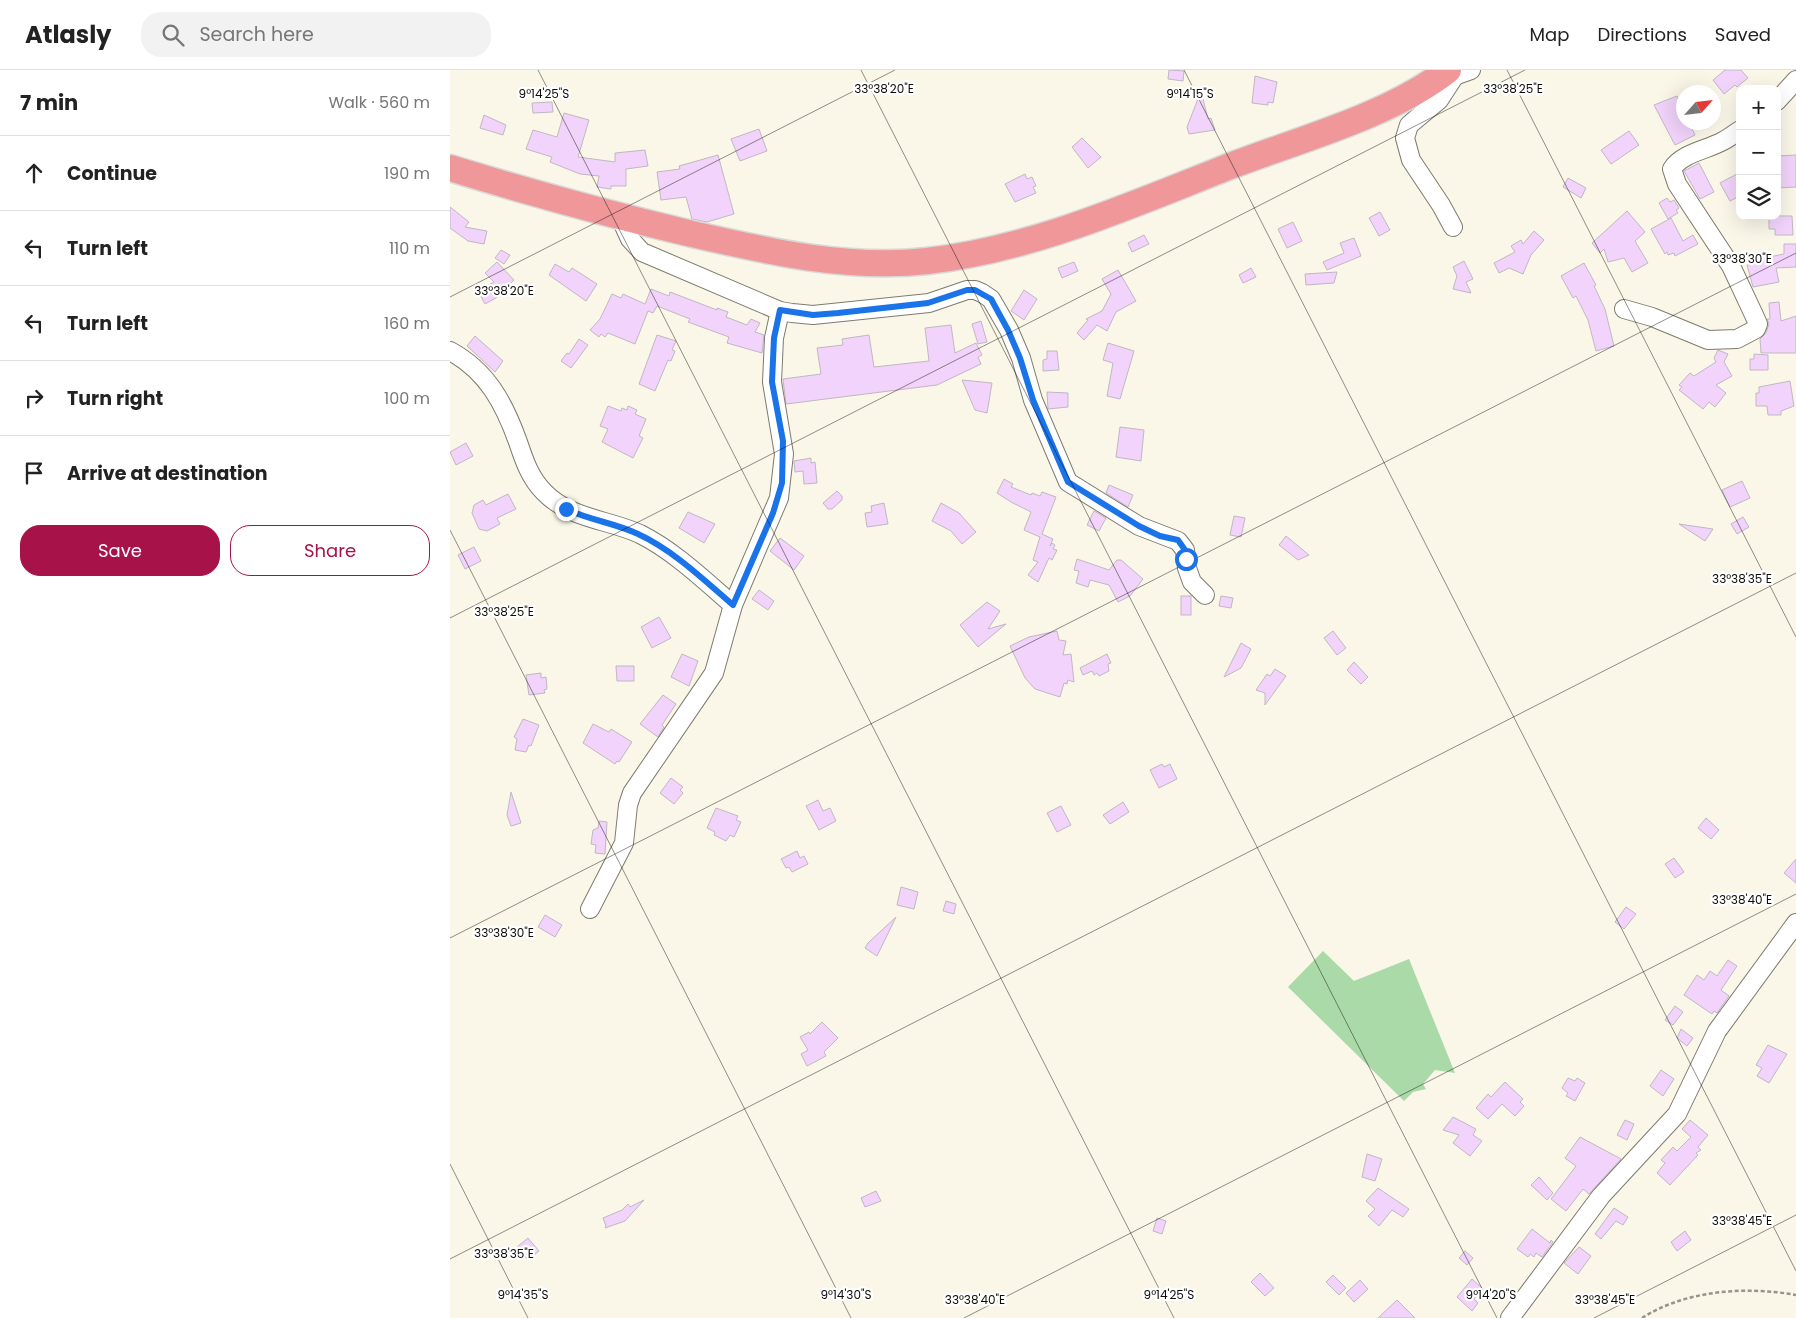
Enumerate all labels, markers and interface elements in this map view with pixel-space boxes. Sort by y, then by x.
search box [141,12,491,57]
text: Atlasly [25,18,111,51]
icon: search [159,21,187,49]
text: Search here [199,21,314,48]
text: Map [1530,22,1569,47]
text: Directions [1597,22,1687,47]
text: Saved [1715,22,1771,47]
text: 33°38'20"E [854,80,914,97]
text: 33°38'25"E [1483,80,1543,97]
text: 9°14'25"S [519,85,569,102]
text: 9°14'15"S [1166,85,1214,102]
north arrow [1676,85,1721,130]
map controls [1736,85,1781,220]
button: + [1736,85,1781,130]
text: 7 min [20,88,78,117]
text: Walk · 560 m [328,91,430,114]
button: − [1736,130,1781,175]
icon: ahead [20,159,48,187]
text: Continue [67,160,157,187]
text: 190 m [384,162,430,185]
button: layers [1736,175,1781,220]
icon: left [20,234,48,262]
text: Turn left [67,235,148,262]
text: 110 m [389,237,430,260]
text: 33°38'30"E [1712,250,1772,267]
text: 33°38'20"E [474,282,534,299]
icon: left [20,309,48,337]
text: Turn left [67,310,148,337]
text: 160 m [384,312,430,335]
icon: right [20,384,48,412]
text: Turn right [67,385,163,412]
text: 100 m [384,387,430,410]
icon: arrive [20,459,48,487]
text: Arrive at destination [67,460,268,487]
route end [555,498,578,521]
button: Save [20,525,220,576]
button: Share [230,525,430,576]
route start [1175,548,1198,571]
text: 33°38'35"E [1712,570,1772,587]
text: 33°38'25"E [474,603,534,620]
text: 33°38'40"E [1712,891,1772,908]
text: 33°38'30"E [474,924,534,941]
text: 33°38'45"E [1712,1212,1772,1229]
text: 33°38'35"E [474,1245,534,1262]
text: 9°14'35"S [498,1286,548,1303]
text: 9°14'30"S [821,1286,871,1303]
text: 9°14'25"S [1144,1286,1194,1303]
text: 9°14'20"S [1466,1286,1516,1303]
text: 33°38'40"E [945,1291,1005,1308]
text: 33°38'45"E [1575,1291,1635,1308]

